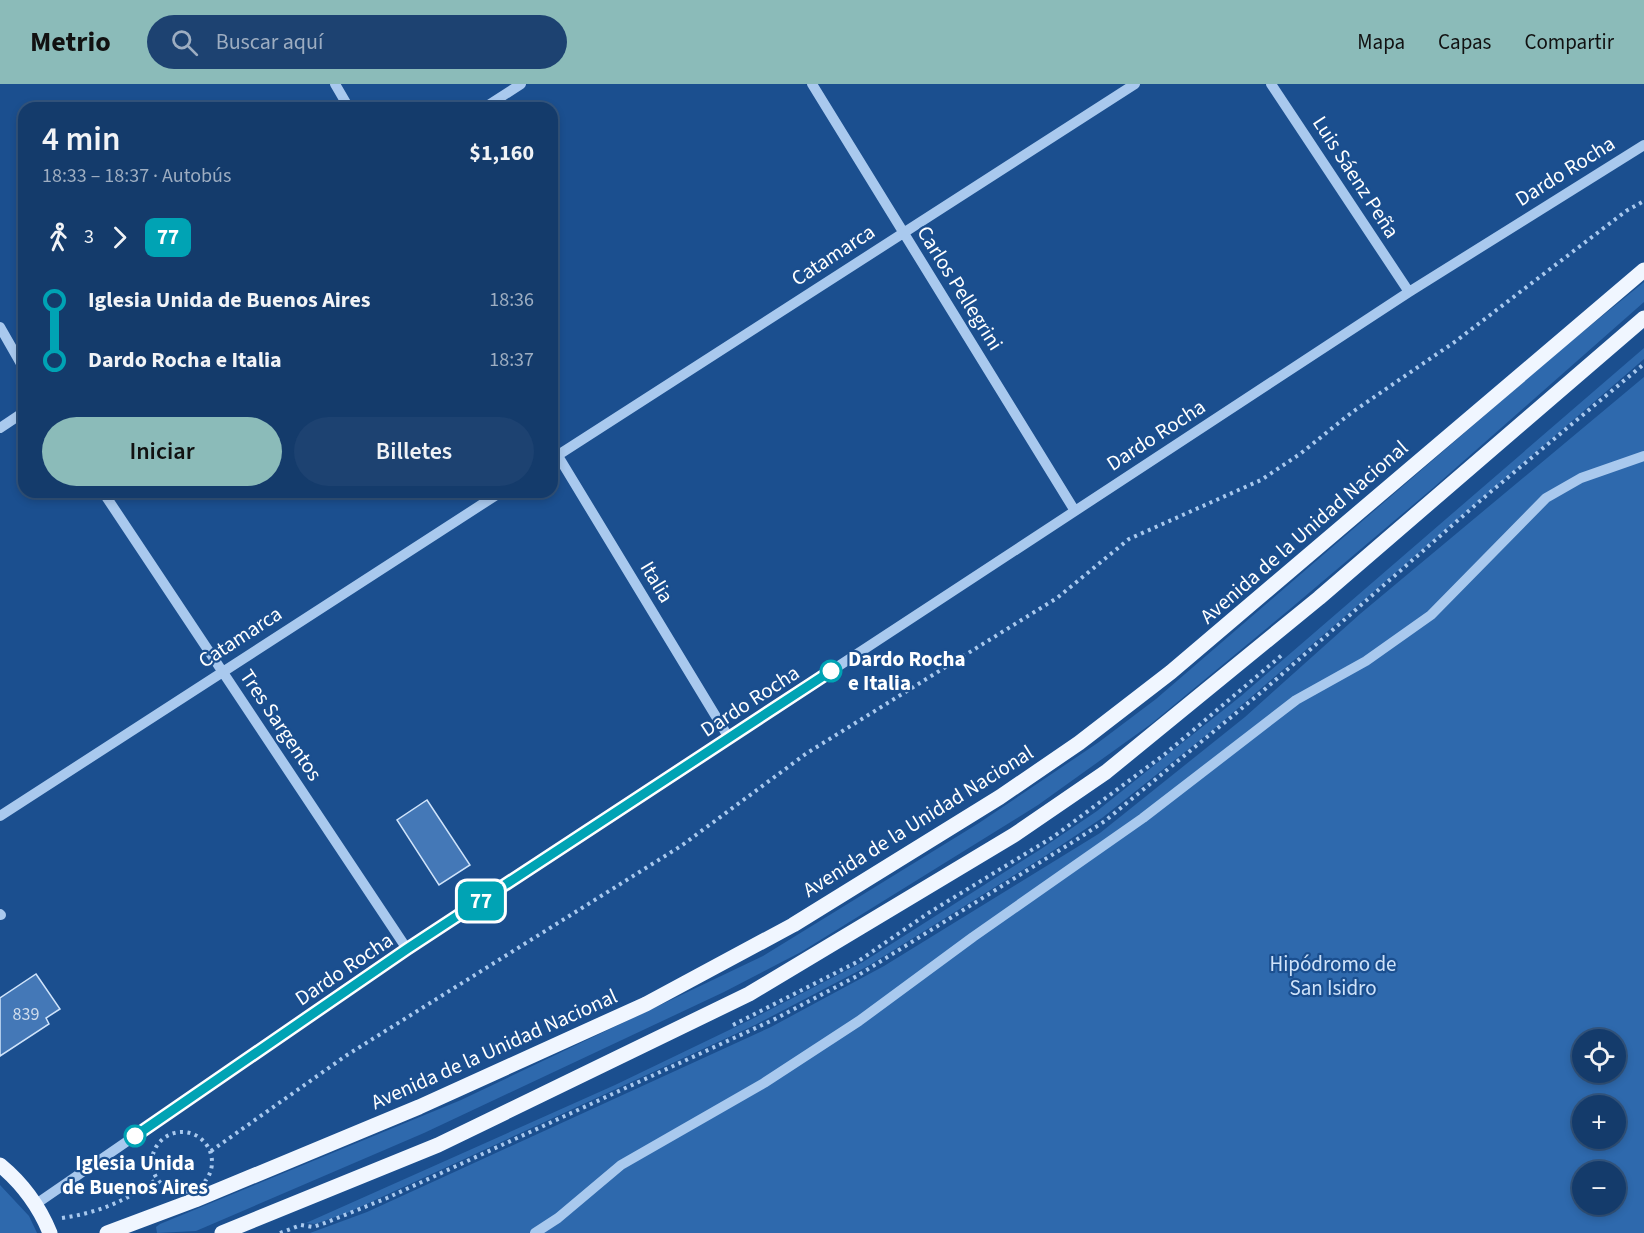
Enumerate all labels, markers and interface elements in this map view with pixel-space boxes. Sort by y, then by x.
search box [147,15,567,69]
text: Metrio [30,22,111,62]
icon: search [168,26,201,59]
text: Buscar aquí [216,26,323,58]
text: Mapa [1357,27,1405,57]
text: Capas [1438,27,1491,57]
text: Compartir [1524,27,1614,57]
street label: Luis Sáenz Peña [1305,110,1407,244]
text: 4 min [42,116,120,163]
street label: Dardo Rocha [1509,128,1621,214]
text: $1,160 [469,137,534,169]
text: 18:33 – 18:37 · Autobús [42,162,231,190]
street label: Catamarca [785,217,881,293]
street label: Carlos Pellegrini [910,220,1010,356]
icon: walk [42,221,75,254]
icon: forward [103,221,136,254]
text: 77 [157,222,179,252]
text: 3 [84,223,94,251]
text: Iglesia Unida de Buenos Aires [88,284,371,316]
text: 18:36 [489,286,534,314]
text: Dardo Rocha e Italia [88,344,282,376]
text: 18:37 [489,346,534,374]
street label: Dardo Rocha [1101,392,1211,478]
button: Iniciar [42,417,282,486]
button: Billetes [294,417,534,486]
street label: Avenida de la Unidad Nacional [1193,433,1415,631]
street label: Italia [633,555,681,609]
street label: Catamarca [192,599,288,675]
place label: Dardo Rocha e Italia [848,644,966,698]
street label: Dardo Rocha [695,658,805,744]
marker: Dardo Rocha e Italia [820,660,842,682]
street label: Tres Sargentos [233,663,330,787]
street label: Avenida de la Unidad Nacional [797,738,1039,904]
line badge: 77 [454,882,508,920]
text: 77 [470,886,492,916]
street label: Dardo Rocha [289,925,399,1013]
park label: Hipódromo de San Isidro [1269,949,1397,1003]
street label: Avenida de la Unidad Nacional [366,981,622,1117]
house number: 839 [13,1002,39,1027]
map controls [1572,1029,1626,1215]
button: locate [1572,1029,1626,1083]
button: + [1572,1095,1626,1149]
marker: Iglesia Unida de Buenos Aires [124,1125,146,1147]
place label: Iglesia Unida de Buenos Aires [62,1148,208,1202]
button: − [1572,1161,1626,1215]

